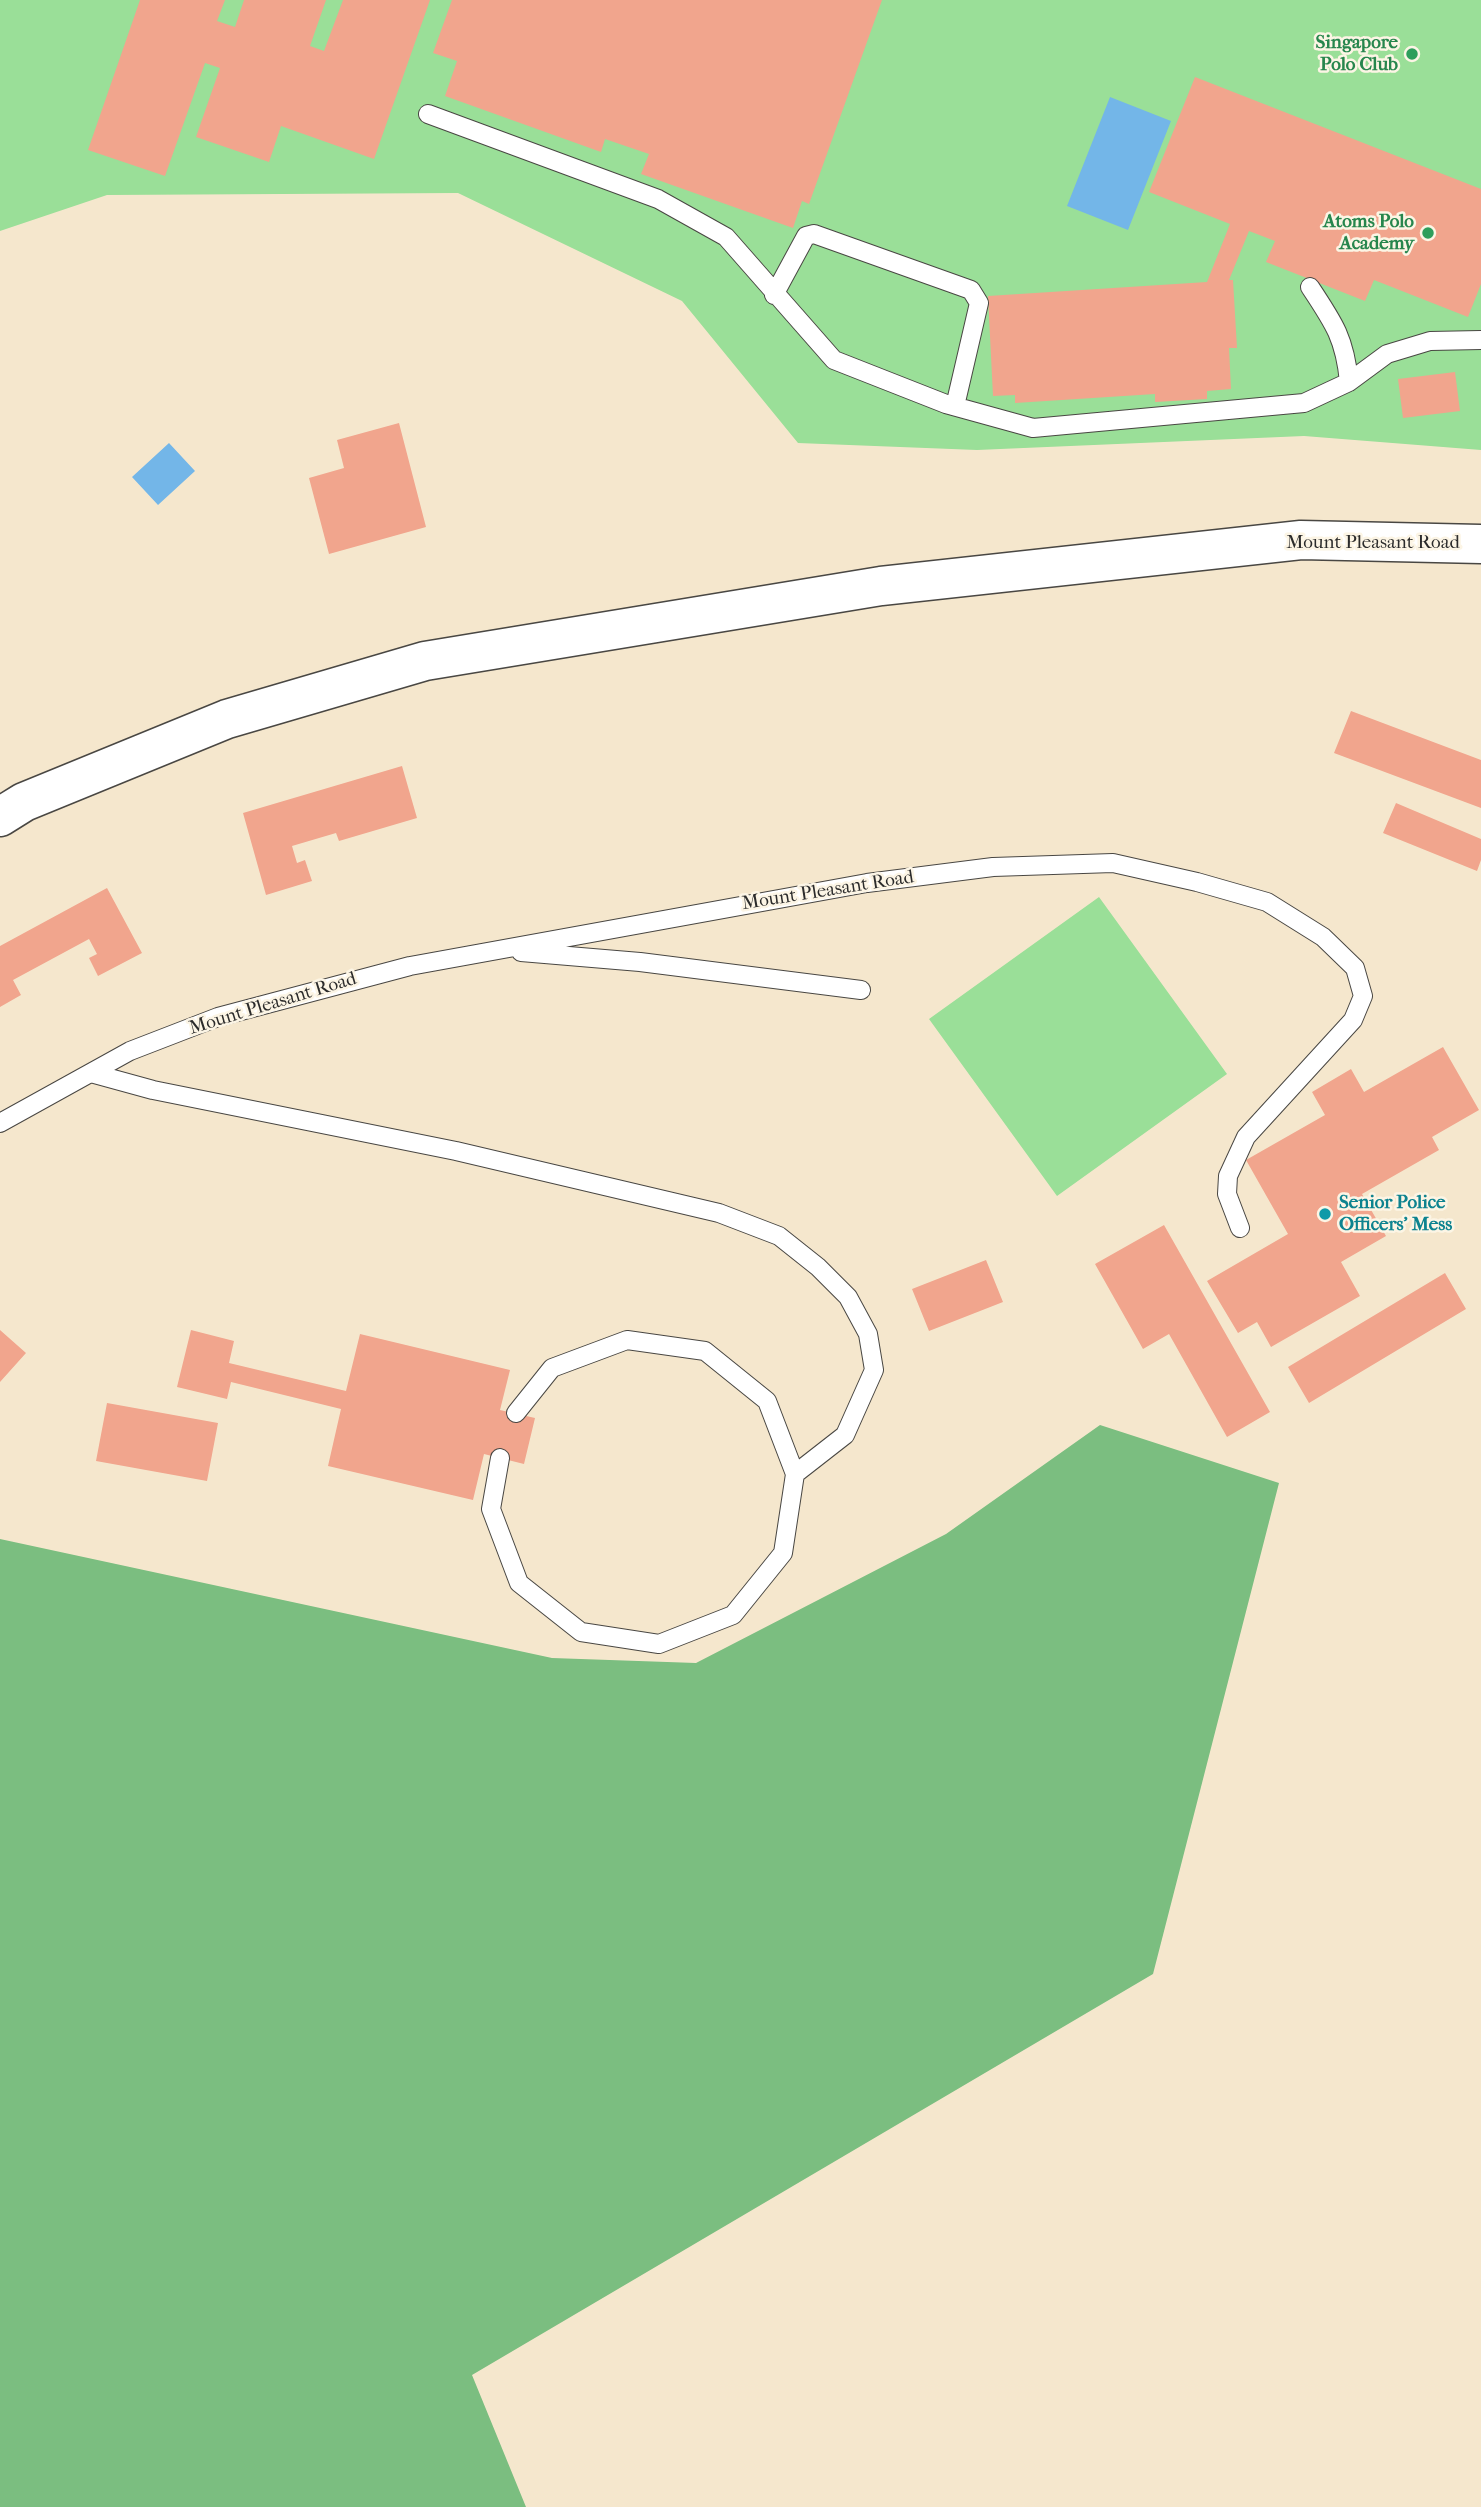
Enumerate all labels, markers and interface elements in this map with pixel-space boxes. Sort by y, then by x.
place label: Singapore Polo Club [1316,32,1398,76]
marker: Singapore Polo Club [1404,46,1420,62]
place label: Atoms Polo Academy [1323,211,1414,255]
marker: Atoms Polo Academy [1420,225,1436,241]
street label: Mount Pleasant Road [1286,532,1460,554]
street label: Mount Pleasant Road [740,866,916,916]
street label: Mount Pleasant Road [187,968,359,1040]
place label: Senior Police Officers' Mess [1339,1192,1452,1236]
marker: Senior Police Officers' Mess [1317,1206,1333,1222]

